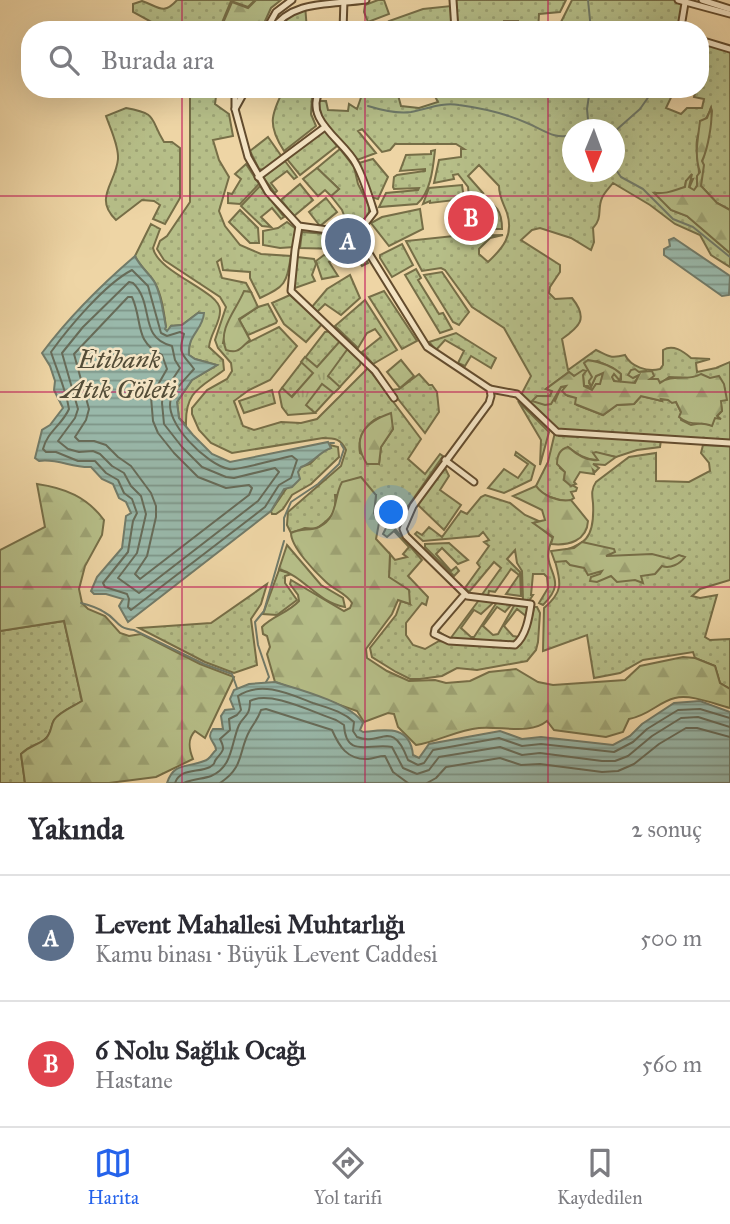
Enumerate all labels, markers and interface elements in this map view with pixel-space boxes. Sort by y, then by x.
search box [21,21,709,98]
icon: search [45,41,83,79]
text: Burada ara [101,44,214,76]
north arrow [562,119,625,182]
pin: B [448,192,494,244]
pin: A [325,215,371,267]
water label: Etibank Atık Göleti [58,343,177,405]
your location [374,495,408,529]
text: Yakında [28,811,124,847]
text: 2 sonuç [631,815,702,843]
text: Levent Mahallesi Muhtarlığı [95,908,405,940]
text: A [43,924,59,952]
text: 500 m [640,924,702,952]
text: Kamu binası · Büyük Levent Caddesi [95,940,438,968]
text: 6 Nolu Sağlık Ocağı [95,1034,306,1066]
text: B [43,1050,59,1078]
text: 560 m [642,1050,702,1078]
text: Hastane [95,1066,173,1094]
tab: Harita [87,1144,139,1209]
tab: Yol tarifi [314,1144,382,1209]
tab: Kaydedilen [557,1144,643,1209]

